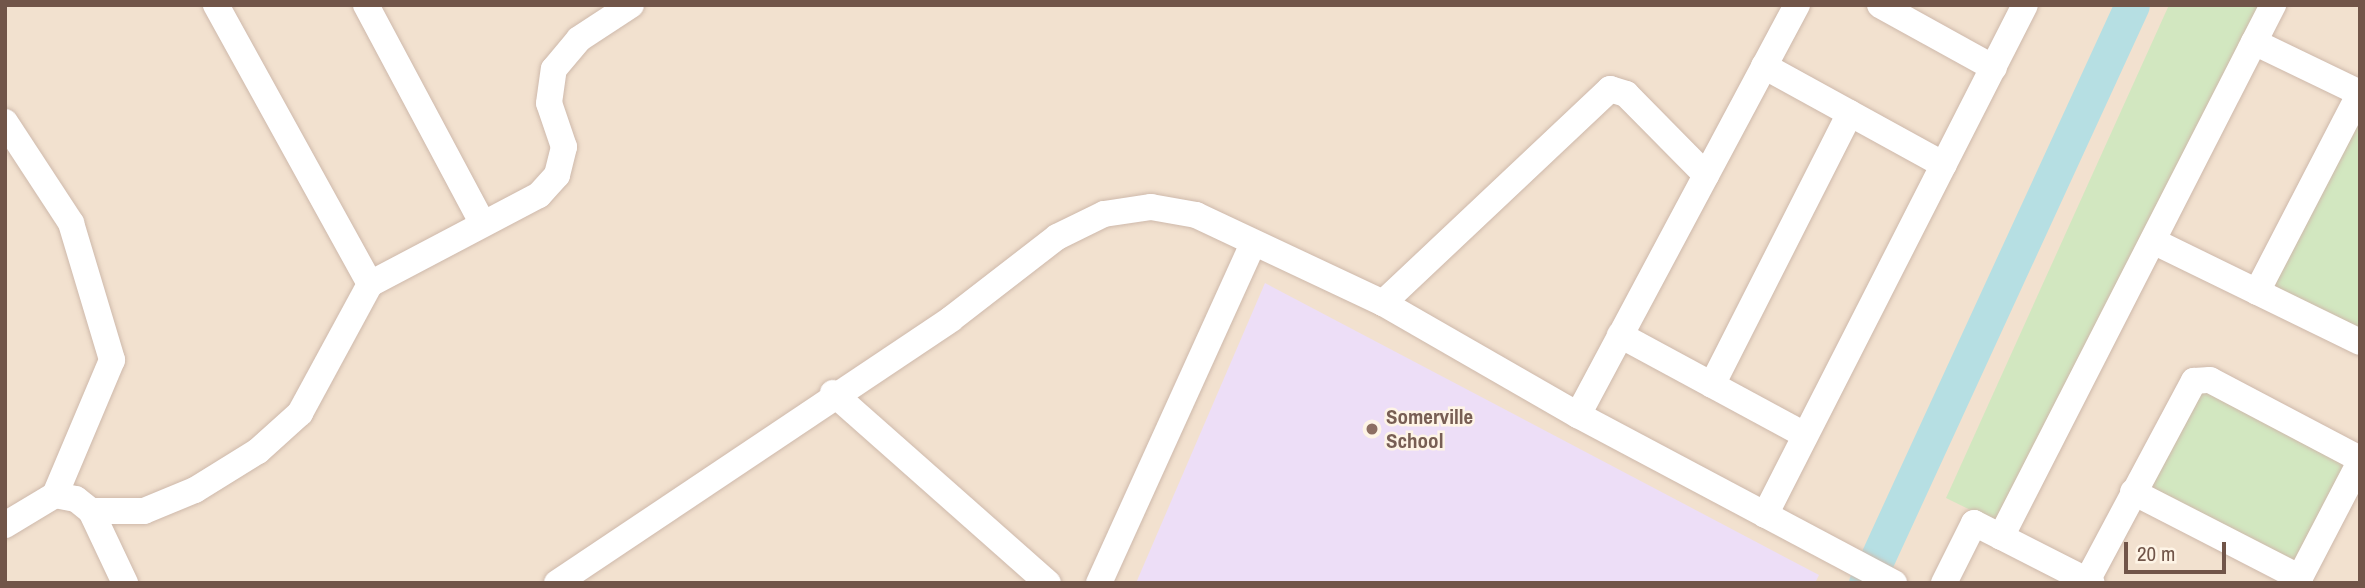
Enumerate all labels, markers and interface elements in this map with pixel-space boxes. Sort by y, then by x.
place label: Somerville School [1386,404,1473,454]
marker: Somerville School [1364,421,1380,437]
scale bar [2127,528,2228,572]
text: 20 m [2137,539,2175,568]

